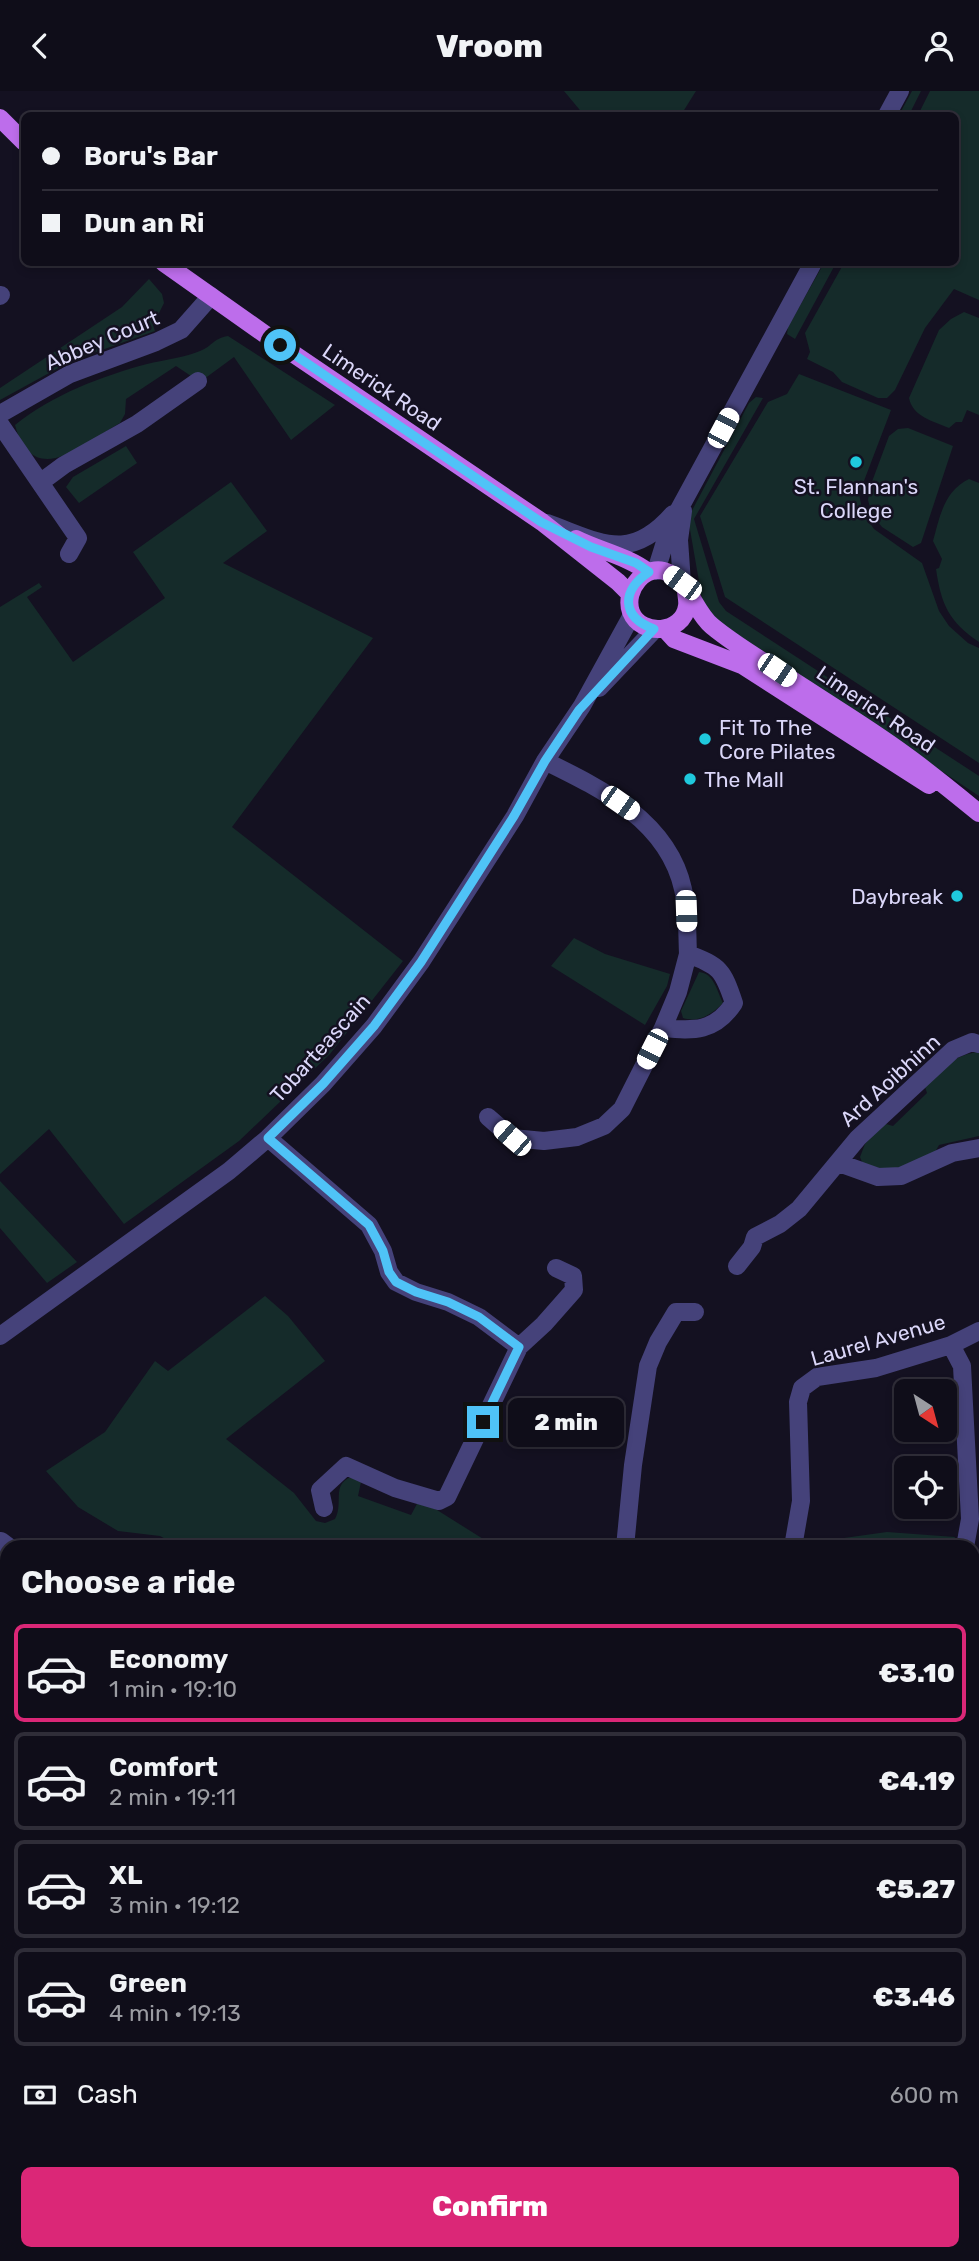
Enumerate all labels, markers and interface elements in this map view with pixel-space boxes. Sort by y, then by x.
icon: back [21,27,59,65]
text: Vroom [436,27,543,65]
icon: person [920,27,958,65]
text: Boru's Bar [84,141,218,172]
text: Dun an Ri [84,208,205,239]
street label: Abbey Court [41,305,163,375]
route start [264,329,296,361]
street label: Limerick Road [318,338,446,436]
car [704,405,743,451]
marker: St. Flannan's College [848,454,864,470]
place label: St. Flannan's College [794,474,918,523]
car [659,562,706,604]
car [754,650,801,690]
street label: Limerick Road [812,660,940,758]
place label: Fit To The Core Pilates [719,715,836,764]
marker: Fit To The Core Pilates [697,731,713,747]
place label: The Mall [704,767,784,792]
marker: The Mall [682,771,698,787]
car [597,782,644,824]
place label: Daybreak [851,884,943,909]
marker: Daybreak [949,888,965,904]
car [675,890,698,932]
street label: Tobarteascain [265,989,375,1107]
car [634,1026,671,1072]
street label: Ard Aoibhinn [835,1029,945,1131]
car [490,1116,535,1160]
street label: Laurel Avenue [808,1309,948,1371]
north arrow [894,1379,957,1442]
map controls [894,1379,957,1519]
callout: 2 min [508,1397,623,1447]
route end [467,1406,499,1438]
text: 2 min [534,1408,598,1436]
button: locate [894,1456,957,1519]
text: Choose a ride [21,1563,235,1601]
icon: car [25,1642,88,1705]
text: Economy [109,1644,228,1675]
text: €3.10 [878,1658,955,1689]
text: 1 min · 19:10 [109,1675,237,1703]
icon: car [25,1750,88,1813]
text: Comfort [109,1752,218,1783]
text: €4.19 [879,1766,955,1797]
text: 2 min · 19:11 [109,1783,236,1811]
icon: car [25,1858,88,1921]
text: XL [109,1860,142,1891]
text: €5.27 [876,1874,955,1905]
text: 3 min · 19:12 [109,1891,240,1919]
icon: car [25,1966,88,2029]
text: Green [109,1968,187,1999]
text: €3.46 [873,1982,955,2013]
text: 4 min · 19:13 [109,1999,241,2027]
icon: cash [21,2076,59,2114]
text: Cash [77,2079,138,2110]
text: 600 m [890,2081,959,2109]
button: Confirm [21,2167,959,2247]

